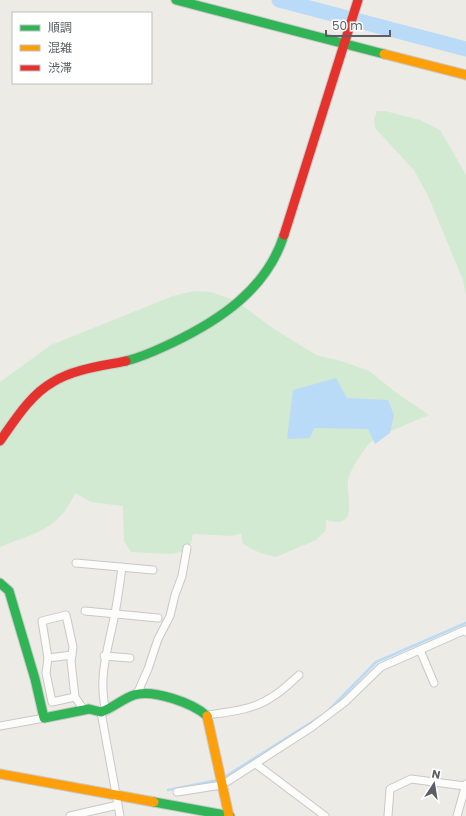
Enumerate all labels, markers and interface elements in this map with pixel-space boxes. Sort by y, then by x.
legend [12,12,152,84]
scale bar [326,12,390,38]
text: 50 m [332,17,363,34]
text: 順調 [48,19,72,36]
text: 混雑 [48,39,72,56]
text: 渋滞 [48,59,72,76]
north arrow [414,764,454,804]
text: N [430,766,442,783]

